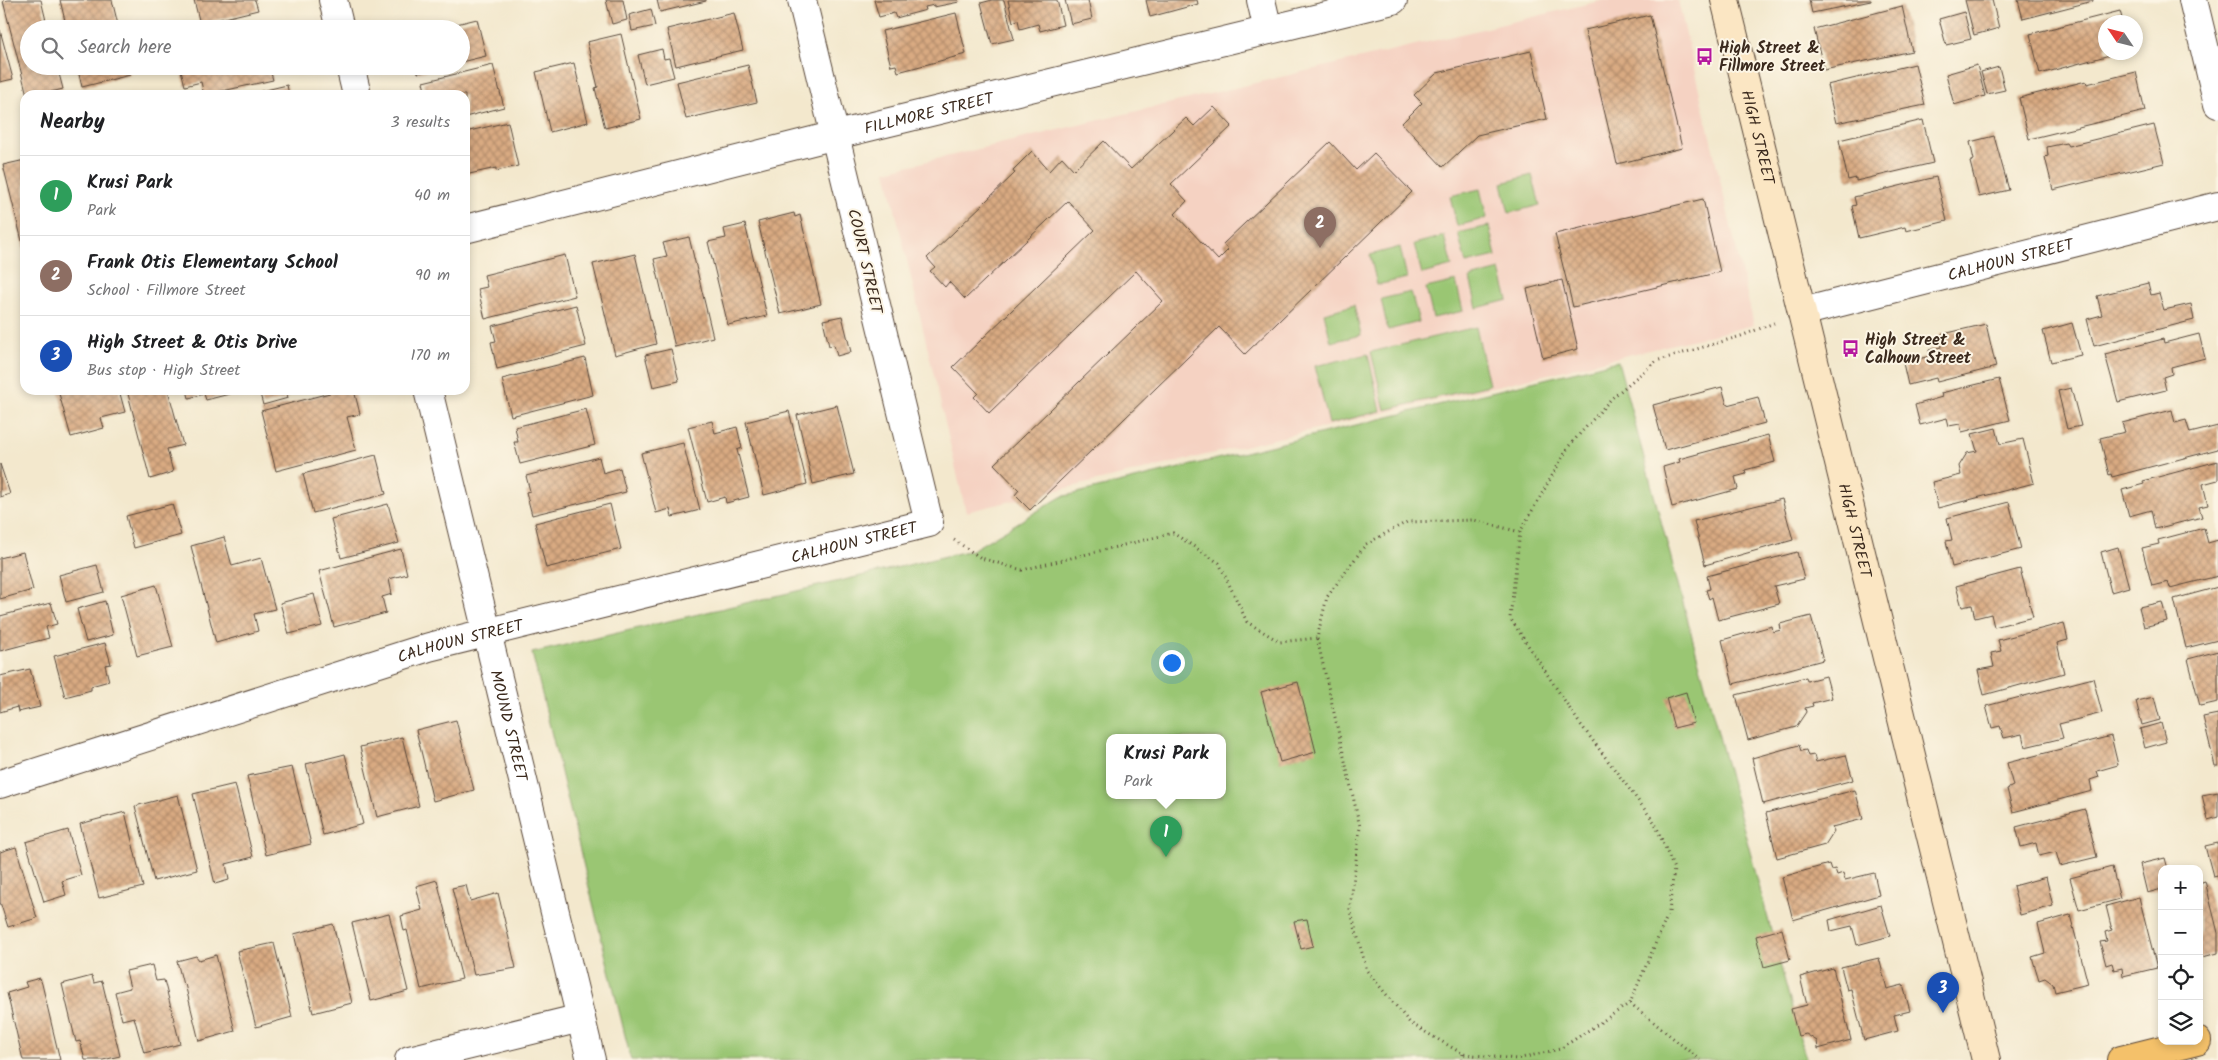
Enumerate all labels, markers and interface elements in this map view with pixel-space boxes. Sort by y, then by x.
north arrow [2098,15,2143,60]
search box [20,20,470,75]
text: Search here [78,33,172,63]
icon: search [38,34,66,62]
place label: High Street & Fillmore Street [1719,36,1826,79]
bus stop icon: High Street & Fillmore Street [1695,46,1715,66]
street label: FILLMORE STREET [862,86,998,142]
street label: HIGH STREET [1734,87,1781,188]
text: Nearby [40,106,105,139]
text: 3 results [391,110,450,135]
text: Krusi Park [87,168,172,198]
text: 1 [54,183,58,208]
text: 40 m [414,183,450,208]
text: Park [87,198,116,223]
street label: COURT STREET [840,206,889,318]
pin: 2 [1304,207,1336,248]
street label: CALHOUN STREET [1945,232,2078,288]
text: Frank Otis Elementary School [87,248,338,278]
text: 2 [51,263,61,288]
text: 90 m [415,263,450,288]
text: School · Fillmore Street [87,278,246,303]
text: High Street & Otis Drive [87,328,297,358]
place label: High Street & Calhoun Street [1865,328,1972,371]
bus stop icon: High Street & Calhoun Street [1841,338,1861,358]
text: 3 [52,343,60,368]
text: 170 m [410,343,450,368]
text: Bus stop · High Street [87,358,240,383]
street label: HIGH STREET [1830,481,1878,582]
street label: CALHOUN STREET [788,515,921,571]
street label: CALHOUN STREET [394,613,527,670]
your location [1159,650,1185,676]
street label: MOUND STREET [483,668,534,785]
popup [1106,734,1226,799]
text: Krusi Park [1123,739,1209,769]
text: Park [1123,769,1152,794]
pin: 1 [1150,816,1182,857]
map controls [2158,865,2203,1045]
button: + [2158,865,2203,910]
button: − [2158,910,2203,955]
button: locate [2158,955,2203,1000]
pin: 3 [1927,972,1959,1013]
button: layers [2158,1000,2203,1045]

